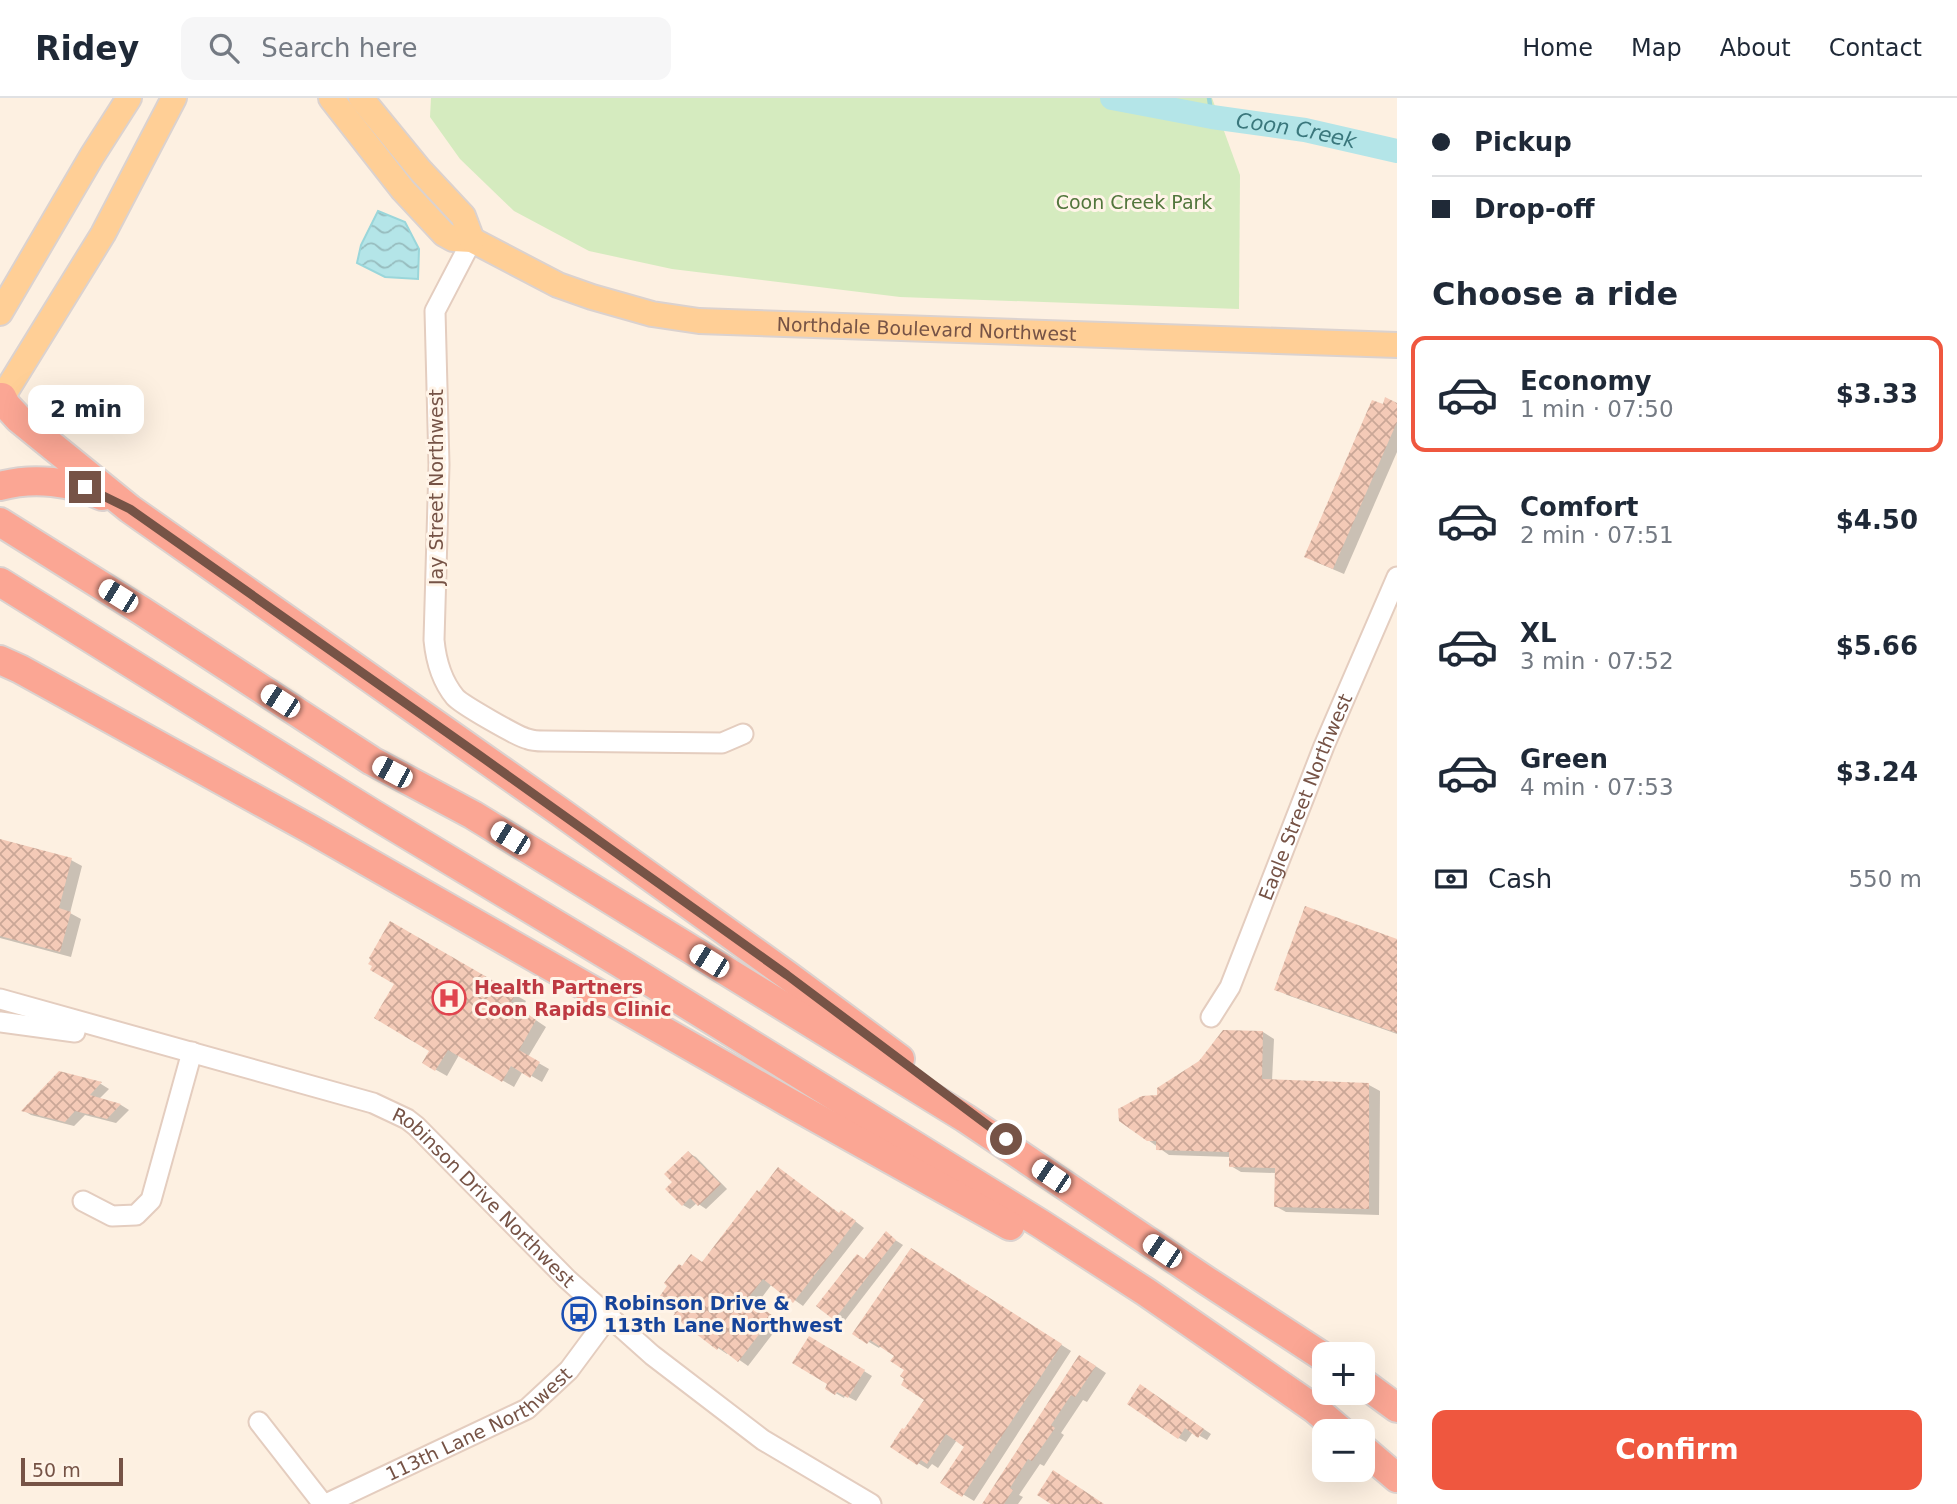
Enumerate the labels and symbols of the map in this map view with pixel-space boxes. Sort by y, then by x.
water label: Coon Creek [1234,108,1359,153]
park label: Coon Creek Park [1056,191,1212,213]
street label: Northdale Boulevard Northwest [776,313,1077,345]
callout: 2 min [27,386,143,434]
street label: Jay Street Northwest [425,389,447,586]
route end [69,471,101,503]
car [95,576,142,616]
car [257,681,304,721]
street label: Eagle Street Northwest [1254,690,1356,903]
car [369,753,416,791]
car [487,818,534,858]
car [686,941,733,981]
place label: Health Partners Coon Rapids Clinic [474,976,672,1020]
hospital icon: Health Partners Coon Rapids Clinic [430,979,468,1017]
street label: Robinson Drive Northwest [389,1103,579,1292]
route start [990,1123,1022,1155]
car [1028,1156,1075,1196]
car [1139,1231,1186,1271]
place label: Robinson Drive & 113th Lane Northwest [604,1292,843,1336]
bus stop icon: Robinson Drive & 113th Lane Northwest [560,1295,598,1333]
street label: 113th Lane Northwest [382,1362,576,1485]
scale bar [21,1455,122,1487]

